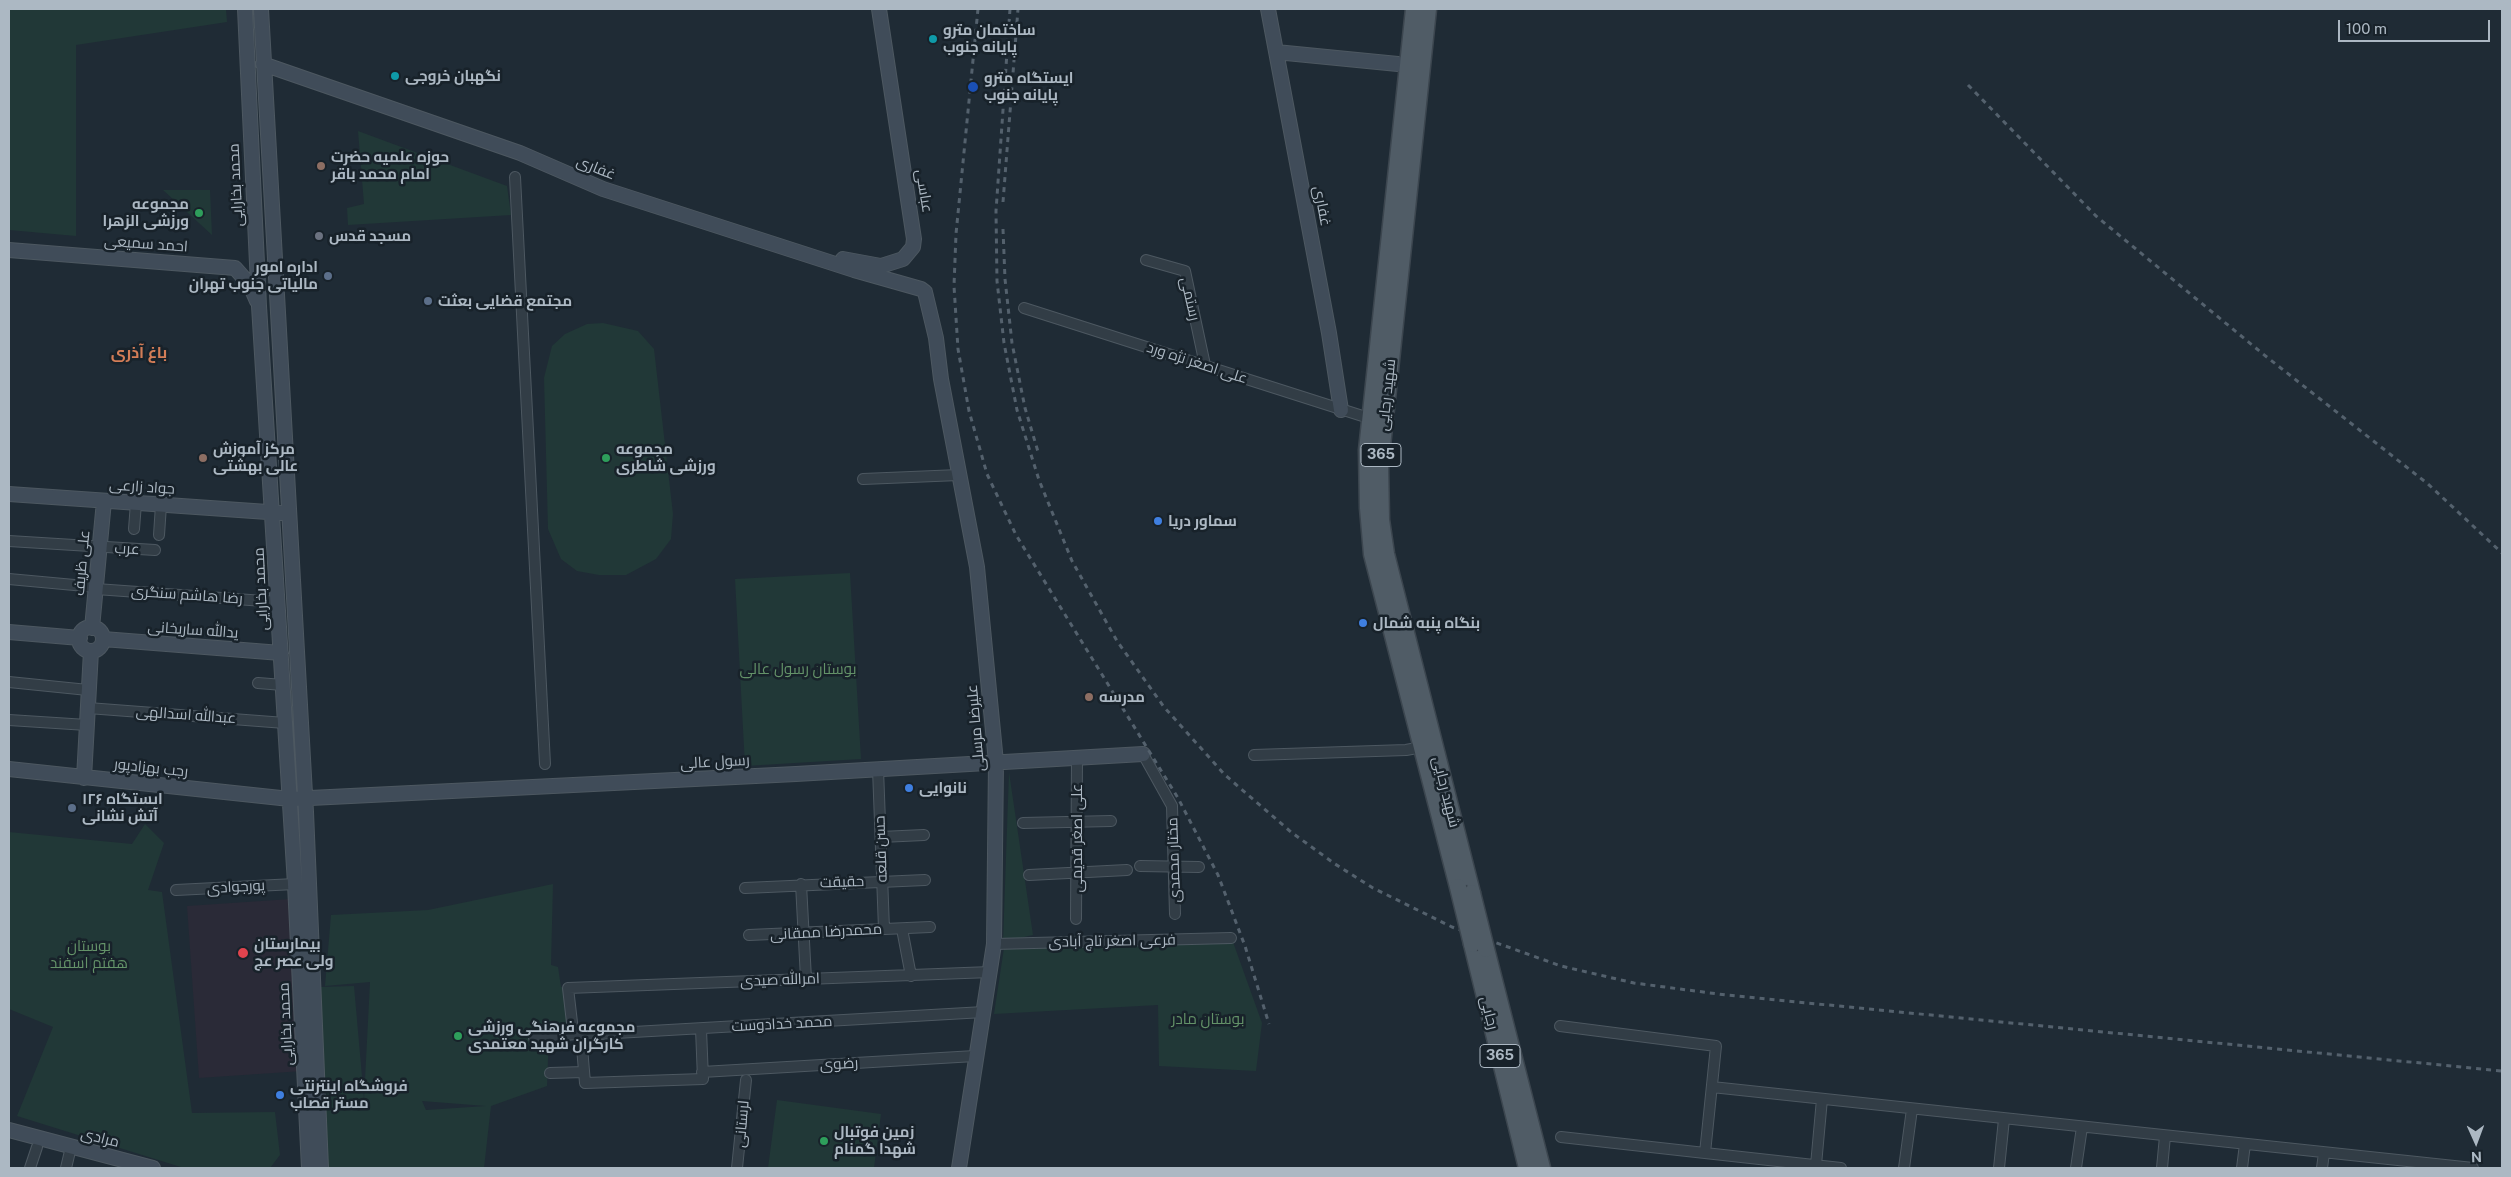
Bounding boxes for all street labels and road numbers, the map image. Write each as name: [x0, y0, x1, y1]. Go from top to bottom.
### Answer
street label: محمد بخارایی: [225, 143, 247, 227]
street label: غفاری: [574, 152, 618, 184]
street label: عباسی: [912, 168, 936, 214]
street label: غفاری: [1309, 185, 1335, 227]
street label: احمد سمیعی: [104, 232, 188, 256]
street label: رستمی: [1176, 275, 1204, 323]
street label: علی اصغر نژه ورد: [1144, 338, 1250, 388]
street label: شهید رجایی: [1374, 358, 1400, 432]
road number: 365: [1361, 444, 1401, 466]
street label: جواد زارعی: [108, 476, 176, 498]
street label: علی ظریف: [70, 529, 94, 597]
street label: عرب: [114, 539, 140, 559]
street label: محمد بخارایی: [250, 547, 272, 631]
street label: رضا هاشم سنگری: [131, 582, 243, 608]
street label: یدالله ساریخانی: [147, 618, 239, 642]
street label: علیرضا مرسلی: [963, 684, 989, 772]
street label: عبدالله اسدالهی: [135, 703, 237, 727]
street label: رسول عالی: [680, 751, 750, 773]
street label: رجب بهزادپور: [113, 755, 189, 781]
street label: شهید رجایی: [1429, 755, 1463, 829]
street label: علی اصغر قدیمی: [1068, 784, 1086, 892]
street label: حسن قلعه: [871, 815, 891, 883]
street label: مختار محمدی: [1164, 817, 1184, 903]
street label: حقیقت: [820, 872, 864, 892]
street label: پورجوادی: [206, 876, 266, 898]
street label: محمدرضا ممقانی: [770, 920, 882, 944]
street label: فرعی اصغر تاج آبادی: [1048, 931, 1176, 951]
street label: امرالله صیدی: [740, 970, 820, 990]
street label: محمد بخارایی: [275, 982, 297, 1066]
street label: رجایی: [1476, 994, 1502, 1032]
street label: محمد خدادوست: [731, 1012, 833, 1036]
road number: 365: [1480, 1044, 1520, 1068]
street label: رضوی: [819, 1054, 859, 1074]
street label: لرستانی: [731, 1100, 753, 1148]
street label: مرادی: [79, 1125, 121, 1151]

